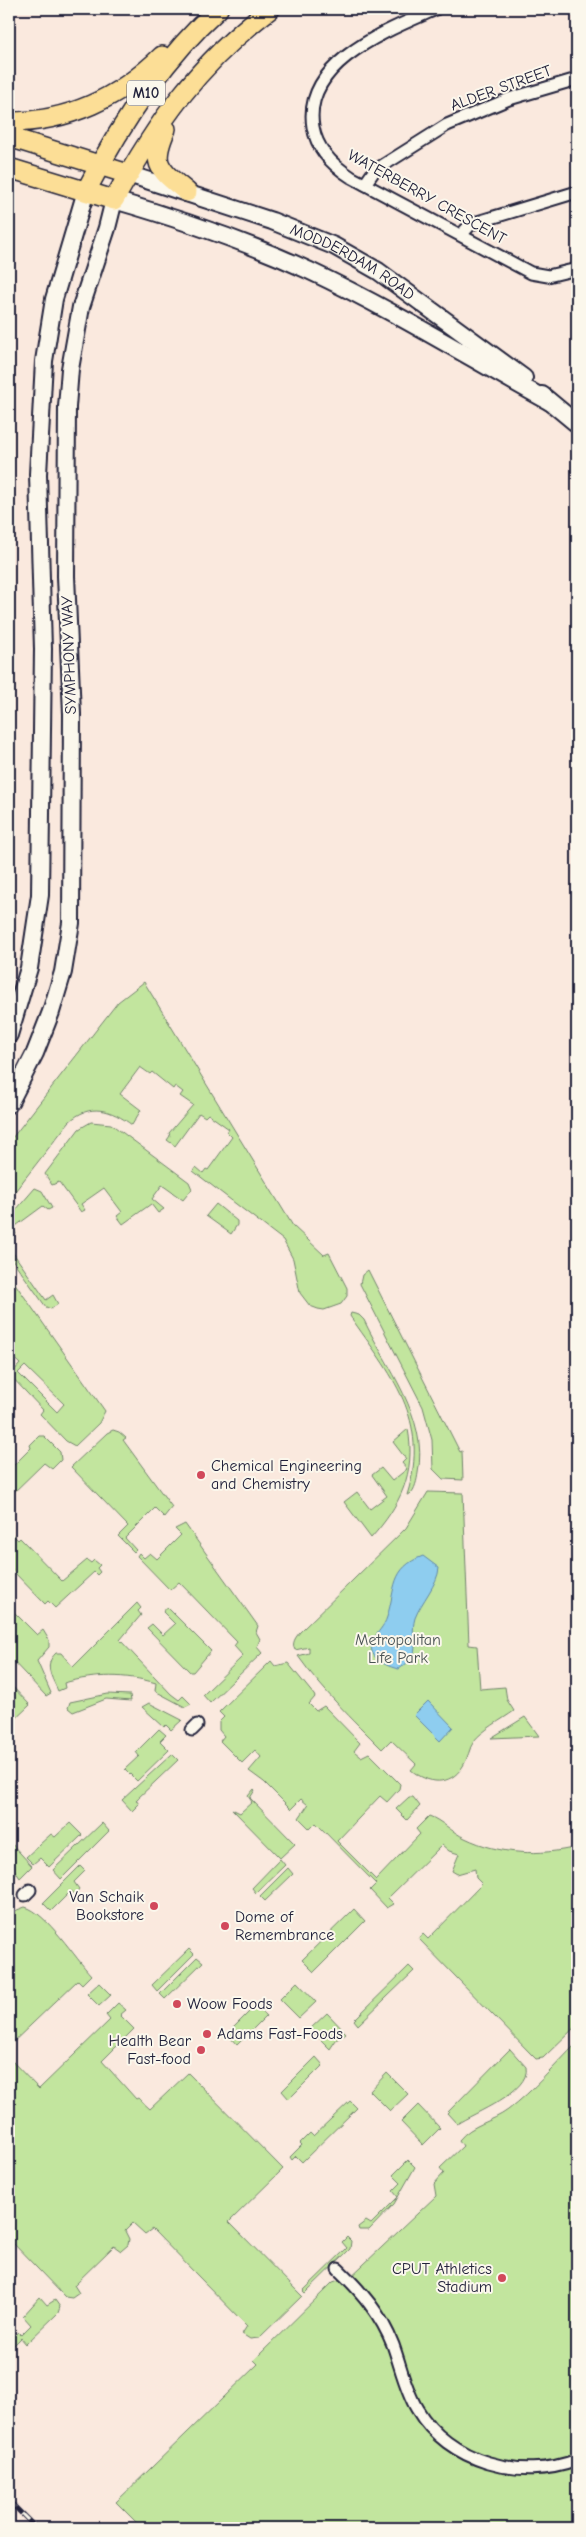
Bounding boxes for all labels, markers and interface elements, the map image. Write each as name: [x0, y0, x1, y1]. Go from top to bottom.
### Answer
street label: ALDER STREET: [448, 61, 555, 115]
road number: M10: [127, 80, 165, 106]
street label: WATERBERRY CRESCENT: [345, 146, 510, 248]
street label: MODDERDAM ROAD: [287, 220, 418, 304]
street label: SYMPHONY WAY: [58, 595, 80, 715]
place label: Chemical Engineering and Chemistry: [211, 1457, 362, 1493]
marker: Chemical Engineering and Chemistry: [195, 1469, 207, 1481]
park label: Metropolitan Life Park: [355, 1631, 441, 1667]
place label: Van Schaik Bookstore: [69, 1888, 144, 1924]
marker: Van Schaik Bookstore: [148, 1900, 160, 1912]
place label: Dome of Remembrance: [235, 1908, 334, 1944]
marker: Dome of Remembrance: [219, 1920, 231, 1932]
place label: Woow Foods: [187, 1995, 273, 2013]
marker: Woow Foods: [171, 1998, 183, 2010]
place label: Adams Fast-Foods: [217, 2025, 343, 2043]
marker: Adams Fast-Foods: [201, 2028, 213, 2040]
place label: Health Bear Fast-food: [109, 2032, 192, 2068]
marker: Health Bear Fast-food: [195, 2044, 207, 2056]
place label: CPUT Athletics Stadium: [392, 2260, 492, 2296]
marker: CPUT Athletics Stadium: [496, 2272, 508, 2284]

